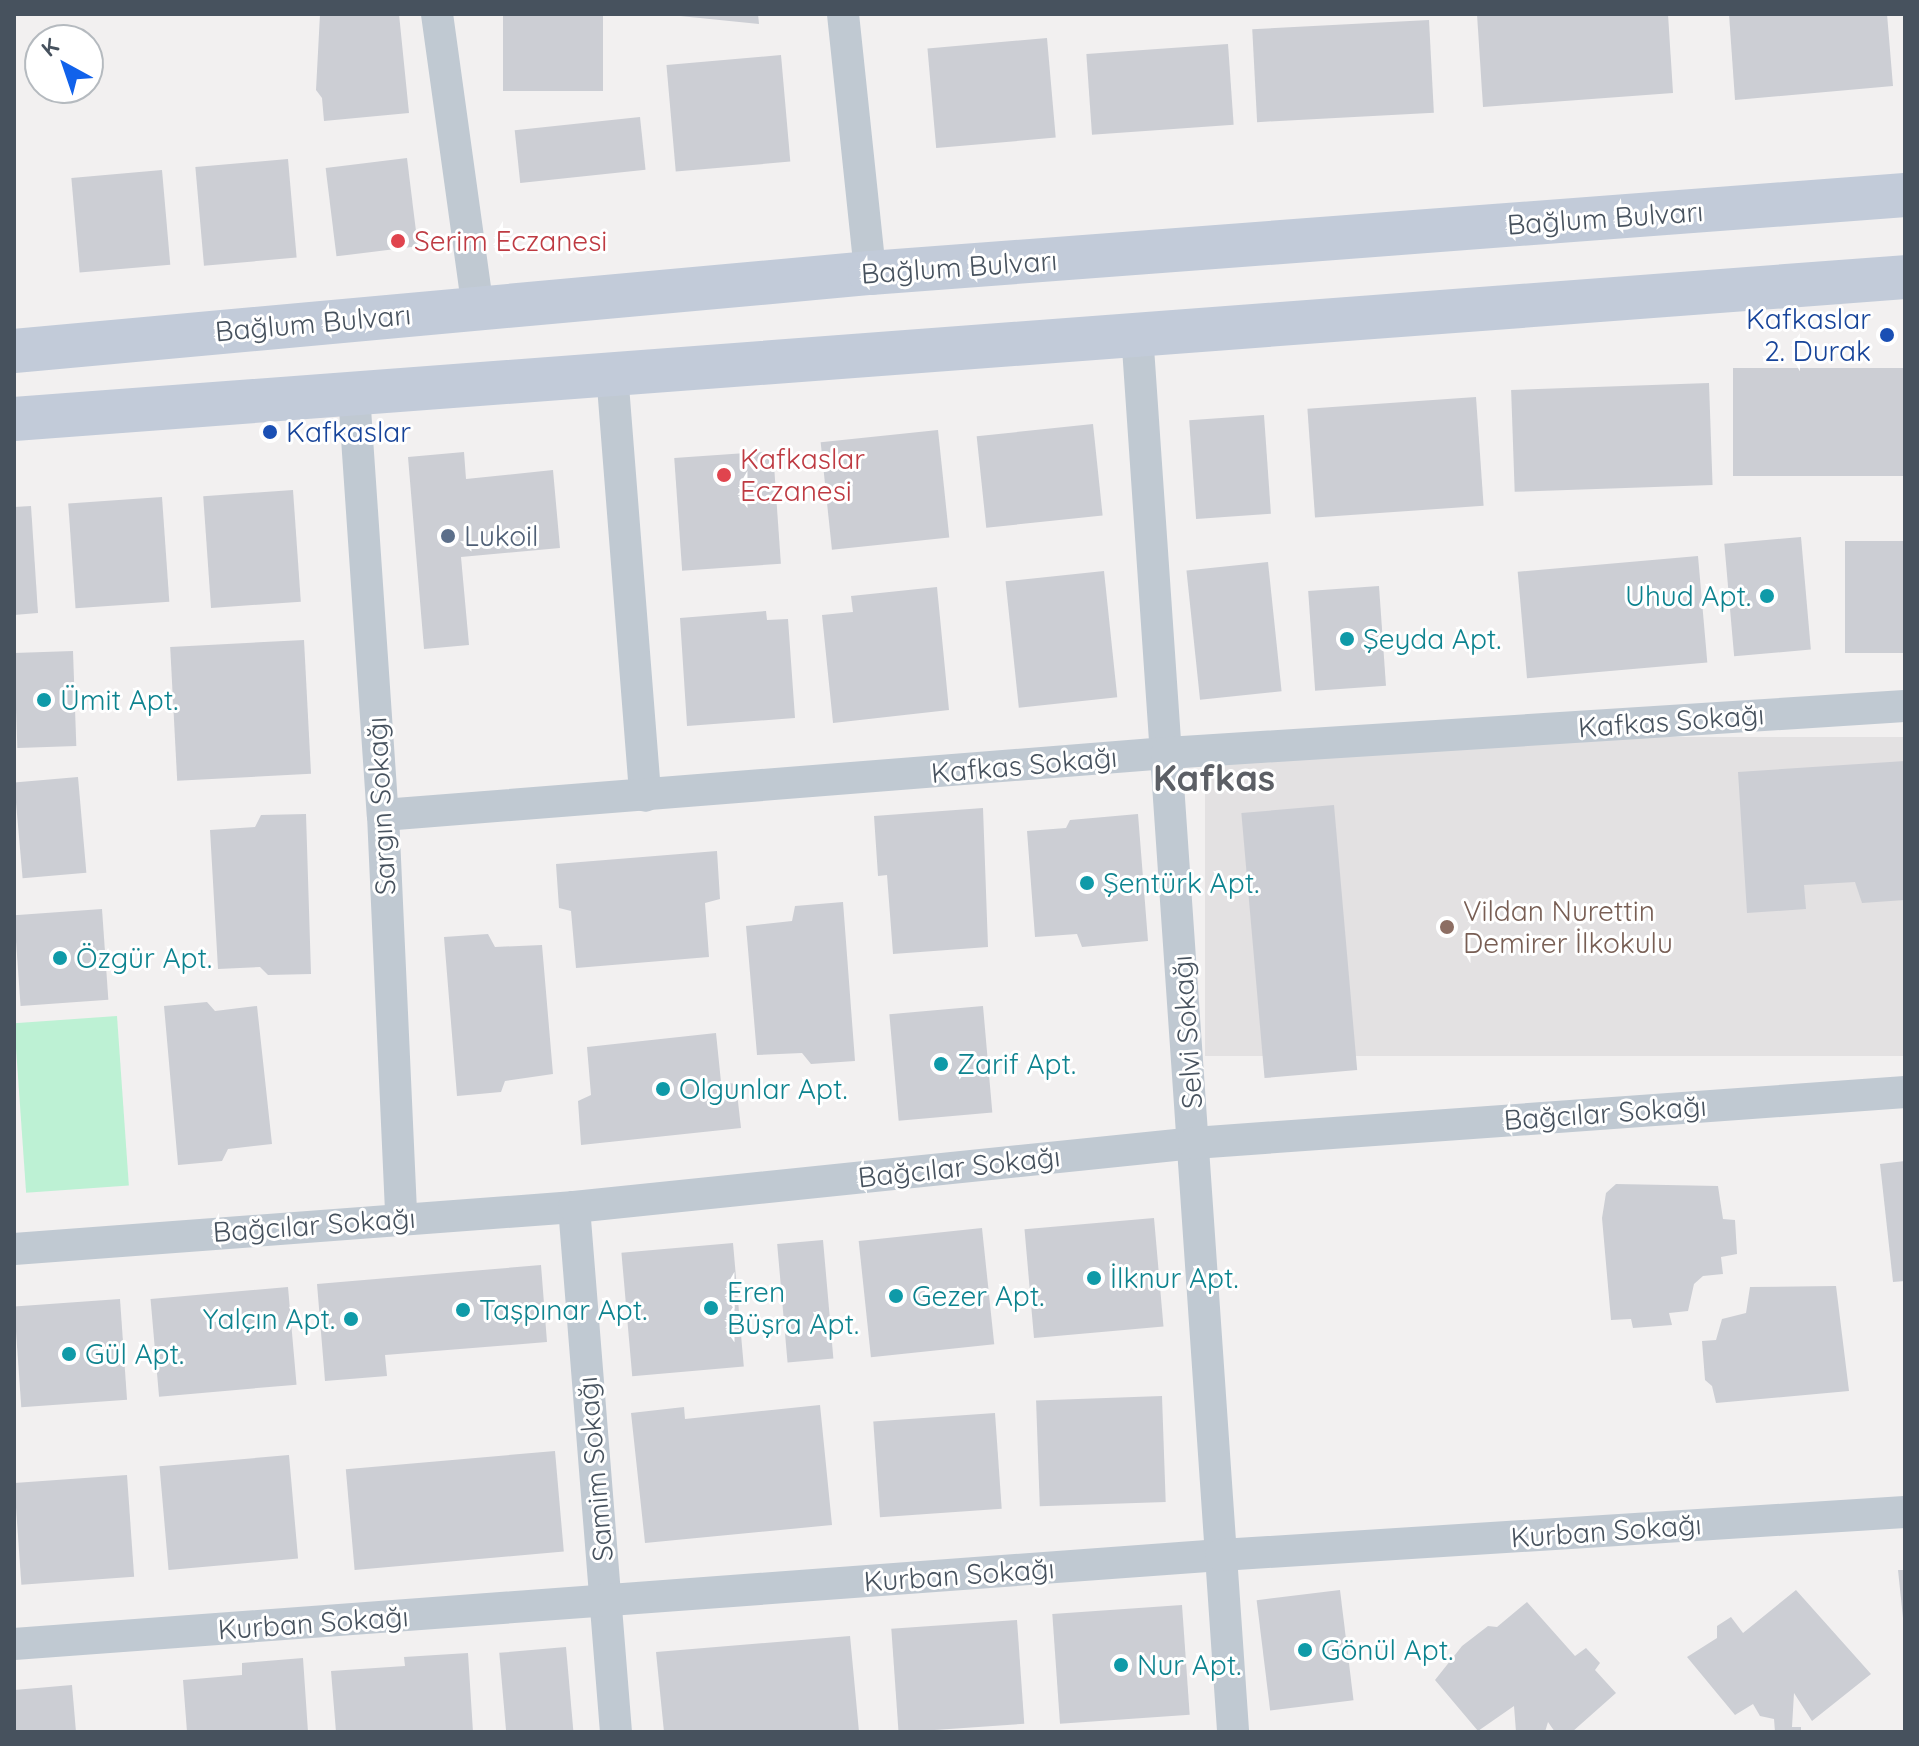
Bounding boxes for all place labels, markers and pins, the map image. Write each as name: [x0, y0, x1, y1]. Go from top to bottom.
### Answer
place label: Serim Eczanesi: [414, 224, 607, 258]
marker: Serim Eczanesi: [389, 232, 407, 250]
place label: Kafkaslar 2. Durak: [1746, 302, 1871, 368]
marker: Kafkaslar 2. Durak: [1878, 326, 1896, 344]
place label: Kafkaslar: [286, 415, 411, 449]
marker: Kafkaslar: [261, 423, 279, 441]
place label: Kafkaslar Eczanesi: [740, 442, 865, 508]
marker: Kafkaslar Eczanesi: [715, 466, 733, 484]
place label: Lukoil: [464, 519, 539, 553]
marker: Lukoil: [439, 527, 457, 545]
place label: Uhud Apt.: [1625, 579, 1751, 613]
marker: Uhud Apt.: [1758, 587, 1776, 605]
place label: Şeyda Apt.: [1363, 622, 1501, 656]
marker: Şeyda Apt.: [1338, 630, 1356, 648]
place label: Ümit Apt.: [60, 683, 178, 717]
marker: Ümit Apt.: [35, 691, 53, 709]
place label: Şentürk Apt.: [1103, 866, 1259, 900]
marker: Şentürk Apt.: [1078, 874, 1096, 892]
place label: Vildan Nurettin Demirer İlkokulu: [1463, 894, 1673, 960]
marker: Vildan Nurettin Demirer İlkokulu: [1438, 918, 1456, 936]
place label: Özgür Apt.: [76, 941, 212, 975]
marker: Özgür Apt.: [51, 949, 69, 967]
place label: Zarif Apt.: [957, 1047, 1076, 1081]
marker: Zarif Apt.: [932, 1055, 950, 1073]
place label: Olgunlar Apt.: [679, 1072, 847, 1106]
marker: Olgunlar Apt.: [654, 1080, 672, 1098]
place label: İlknur Apt.: [1110, 1261, 1239, 1295]
marker: İlknur Apt.: [1085, 1269, 1103, 1287]
place label: Eren Büşra Apt.: [727, 1275, 859, 1341]
place label: Gezer Apt.: [912, 1279, 1044, 1313]
marker: Gezer Apt.: [887, 1287, 905, 1305]
place label: Taşpınar Apt.: [479, 1293, 647, 1327]
marker: Eren Büşra Apt.: [702, 1299, 720, 1317]
marker: Taşpınar Apt.: [454, 1301, 472, 1319]
place label: Yalçın Apt.: [203, 1302, 335, 1336]
marker: Yalçın Apt.: [342, 1310, 360, 1328]
place label: Gül Apt.: [85, 1337, 184, 1371]
marker: Gül Apt.: [60, 1345, 78, 1363]
place label: Gönül Apt.: [1321, 1633, 1453, 1667]
marker: Gönül Apt.: [1296, 1641, 1314, 1659]
place label: Nur Apt.: [1137, 1648, 1241, 1682]
marker: Nur Apt.: [1112, 1656, 1130, 1674]

